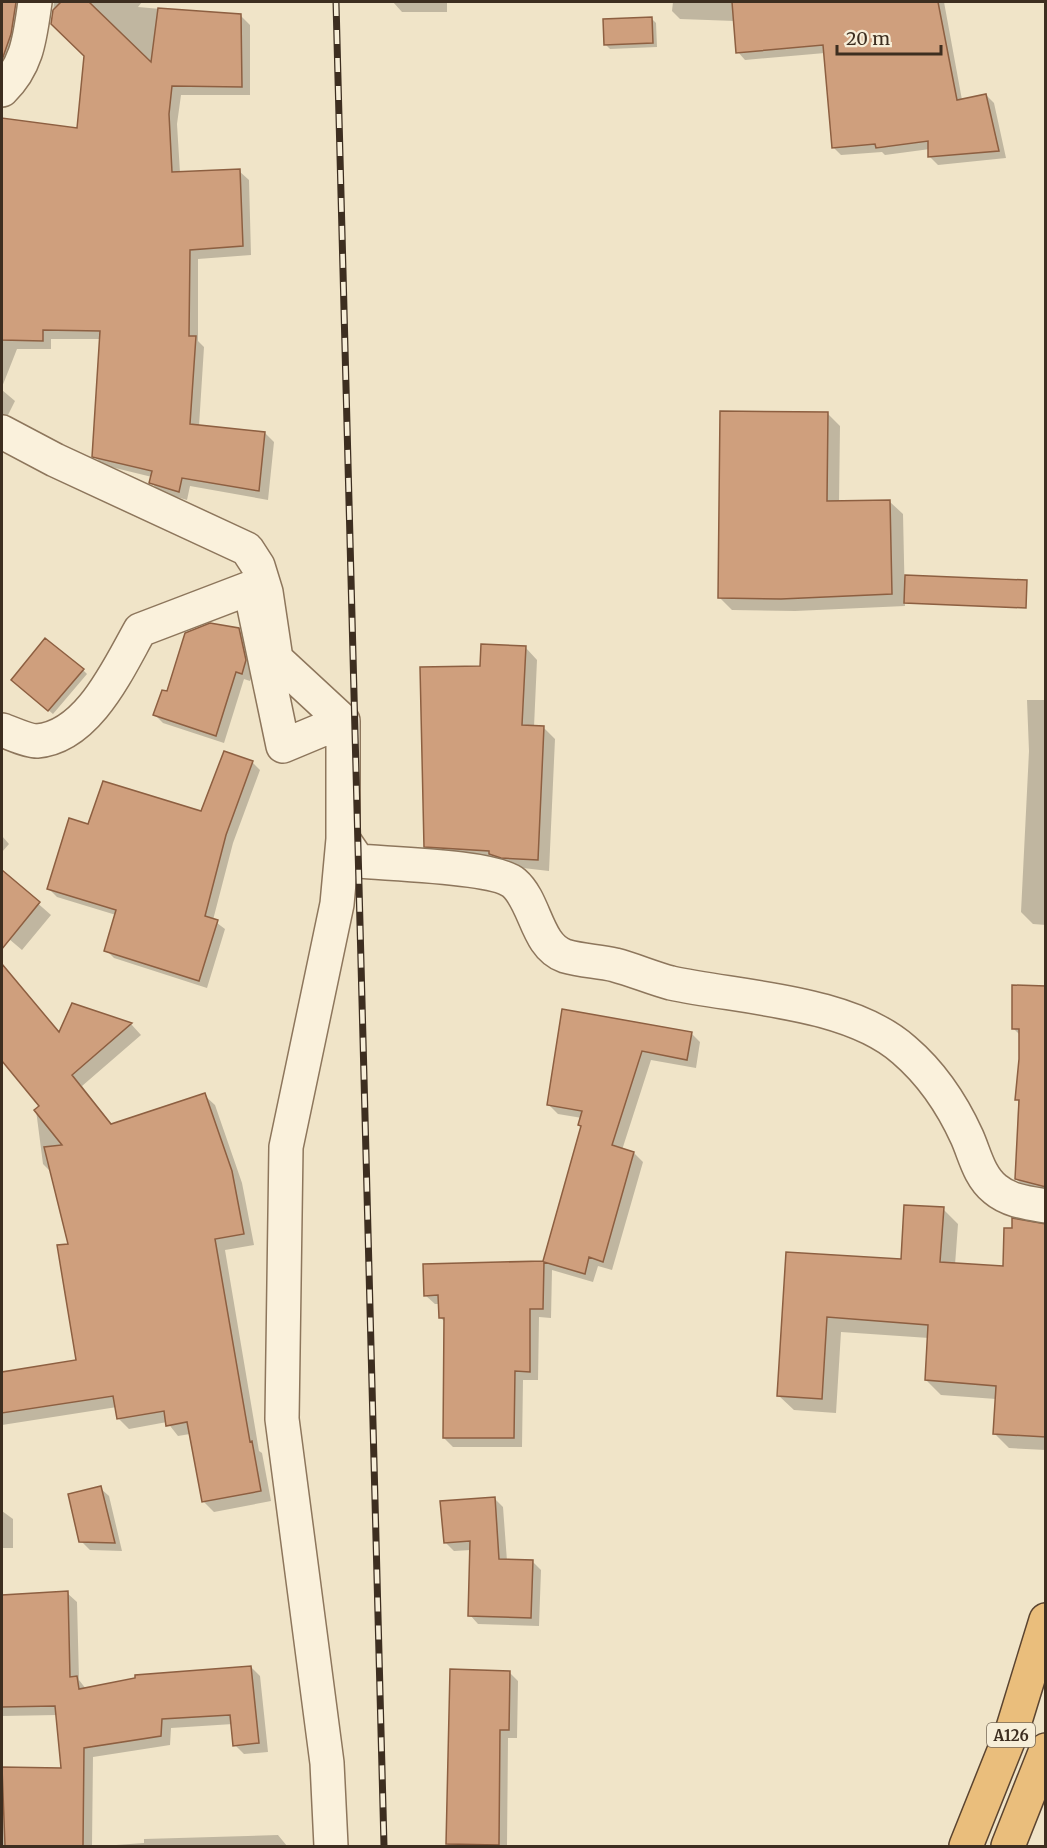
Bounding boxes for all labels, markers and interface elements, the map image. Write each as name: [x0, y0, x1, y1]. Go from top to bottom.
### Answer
scale bar: [837, 18, 940, 56]
text: 20 m: [846, 27, 890, 50]
road number: A126: [987, 1723, 1035, 1747]

